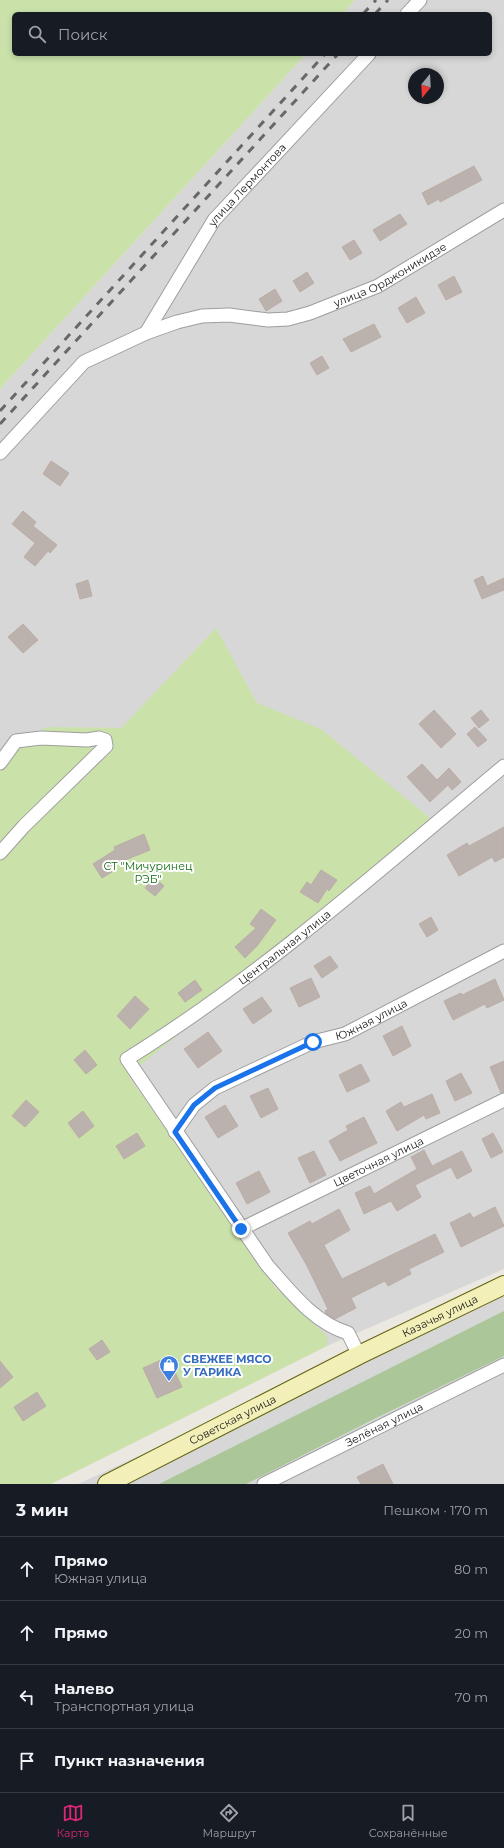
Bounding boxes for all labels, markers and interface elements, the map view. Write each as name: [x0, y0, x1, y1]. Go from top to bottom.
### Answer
search box: [12, 12, 492, 56]
icon: search: [26, 23, 48, 45]
text: Поиск: [58, 25, 107, 44]
north arrow: [408, 68, 444, 104]
street label: улица Лермонтова: [204, 140, 289, 230]
street label: улица Орджоникидзе: [331, 239, 449, 310]
park label: СТ "Мичуринец РЭБ": [104, 859, 193, 886]
street label: Центральная улица: [235, 907, 333, 988]
street label: Южная улица: [334, 996, 410, 1043]
route start: [304, 1033, 322, 1051]
street label: Цветочная улица: [331, 1134, 426, 1190]
route end: [232, 1220, 250, 1238]
street label: Казачья улица: [400, 1292, 480, 1340]
place label: СВЕЖЕЕ МЯСО У ГАРИКА: [183, 1352, 271, 1379]
shop icon: СВЕЖЕЕ МЯСО У ГАРИКА: [158, 1354, 180, 1382]
street label: Советская улица: [187, 1392, 278, 1448]
street label: Зелёная улица: [343, 1399, 425, 1450]
text: 3 мин: [16, 1500, 69, 1520]
text: Пешком · 170 m: [383, 1502, 488, 1518]
text: Прямо: [54, 1551, 108, 1570]
icon: ahead: [16, 1558, 38, 1580]
text: 80 m: [454, 1561, 488, 1577]
text: Южная улица: [54, 1570, 147, 1586]
icon: ahead: [16, 1622, 38, 1644]
text: Прямо: [54, 1623, 108, 1642]
text: 20 m: [455, 1625, 488, 1641]
text: Налево: [54, 1679, 114, 1698]
icon: left: [16, 1686, 38, 1708]
text: 70 m: [455, 1689, 488, 1705]
text: Транспортная улица: [54, 1698, 194, 1714]
icon: arrive: [16, 1750, 38, 1772]
text: Пункт назначения: [54, 1751, 205, 1770]
tab: Карта: [56, 1802, 89, 1840]
tab: Маршрут: [202, 1802, 256, 1840]
tab: Сохранённые: [369, 1802, 448, 1840]

